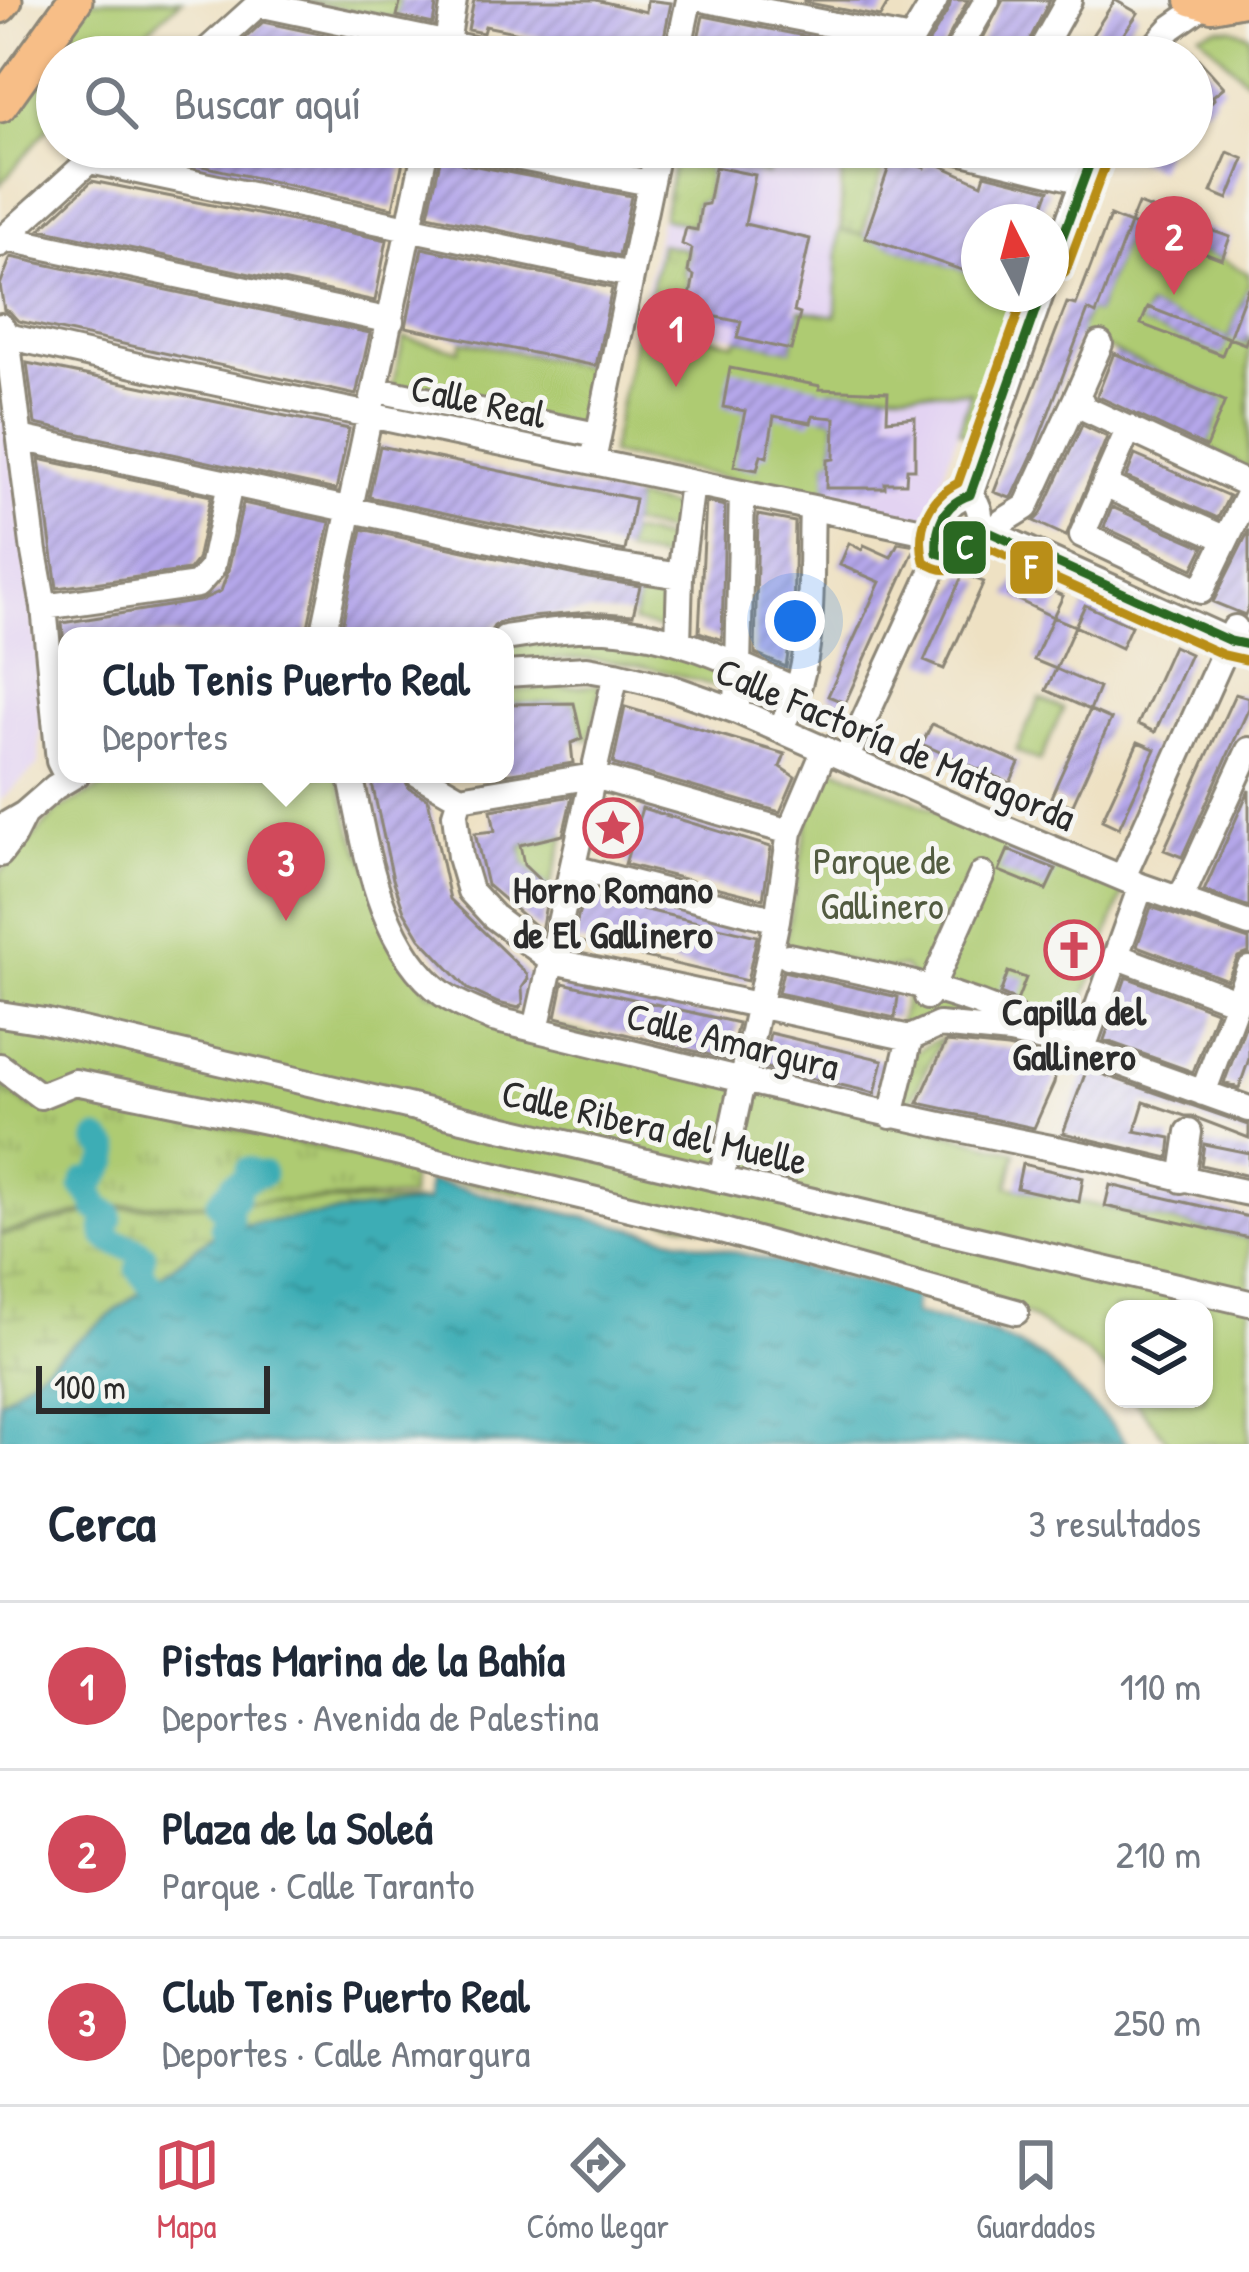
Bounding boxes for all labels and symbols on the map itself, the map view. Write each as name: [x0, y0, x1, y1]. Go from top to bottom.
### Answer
pin: 2: [1135, 196, 1213, 295]
north arrow: [961, 204, 1069, 312]
pin: 1: [637, 288, 715, 387]
street label: Calle Real: [407, 360, 552, 440]
line badge: C: [941, 519, 988, 576]
text: C: [956, 525, 974, 569]
line badge: F: [1008, 539, 1055, 596]
text: F: [1024, 545, 1039, 589]
your location: [765, 591, 825, 651]
street label: Calle Factoría de Matagorda: [708, 643, 1084, 843]
place icon: Horno Romano de El Gallinero: [582, 797, 644, 859]
pin: 3: [247, 822, 325, 921]
park label: Parque de Gallinero: [813, 833, 951, 931]
place label: Horno Romano de El Gallinero: [513, 862, 713, 960]
church icon: Capilla del Gallinero: [1043, 919, 1105, 981]
place label: Capilla del Gallinero: [1002, 984, 1147, 1082]
street label: Calle Amargura: [621, 988, 845, 1092]
street label: Calle Ribera del Muelle: [497, 1065, 813, 1187]
scale bar: [36, 1360, 270, 1413]

